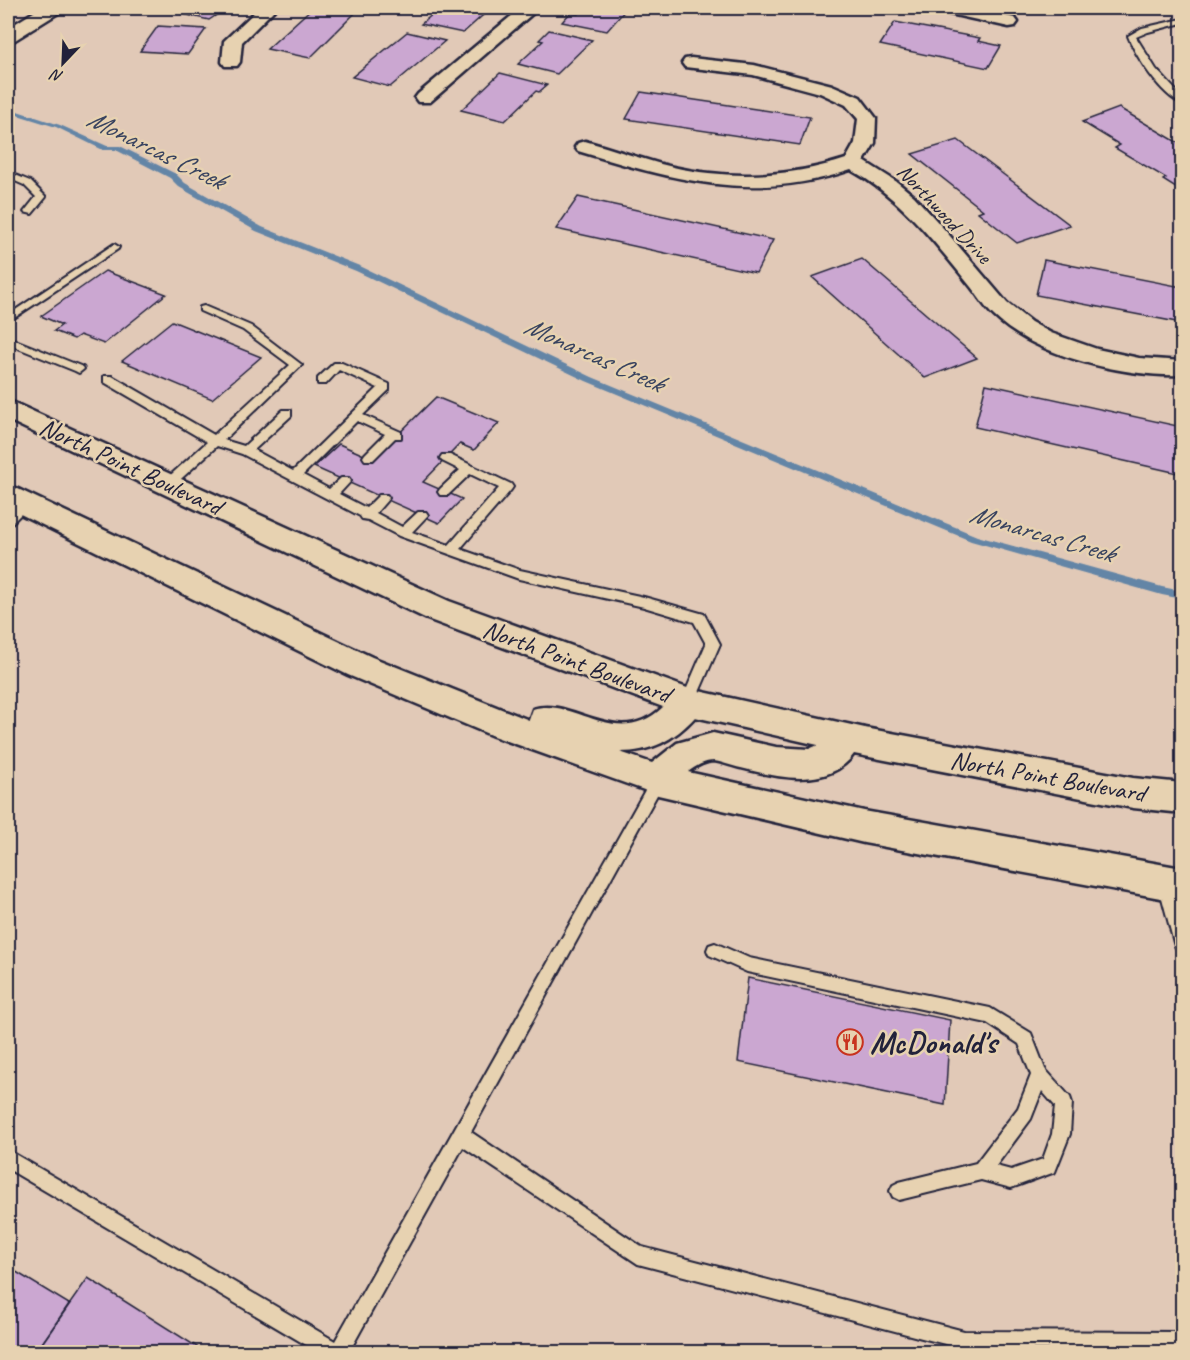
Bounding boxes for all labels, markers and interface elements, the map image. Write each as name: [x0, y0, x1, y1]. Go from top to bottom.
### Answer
north arrow: [33, 33, 93, 93]
text: N: [46, 64, 66, 87]
water label: Monarcas Creek: [82, 101, 235, 199]
street label: Northwood Drive: [891, 158, 999, 271]
water label: Monarcas Creek: [519, 308, 673, 402]
street label: North Point Boulevard: [34, 410, 231, 525]
water label: Monarcas Creek: [966, 496, 1123, 571]
street label: North Point Boulevard: [478, 612, 679, 712]
street label: North Point Boulevard: [948, 743, 1152, 811]
place label: McDonald's: [870, 1022, 999, 1063]
restaurant icon: McDonald's: [835, 1027, 865, 1057]

